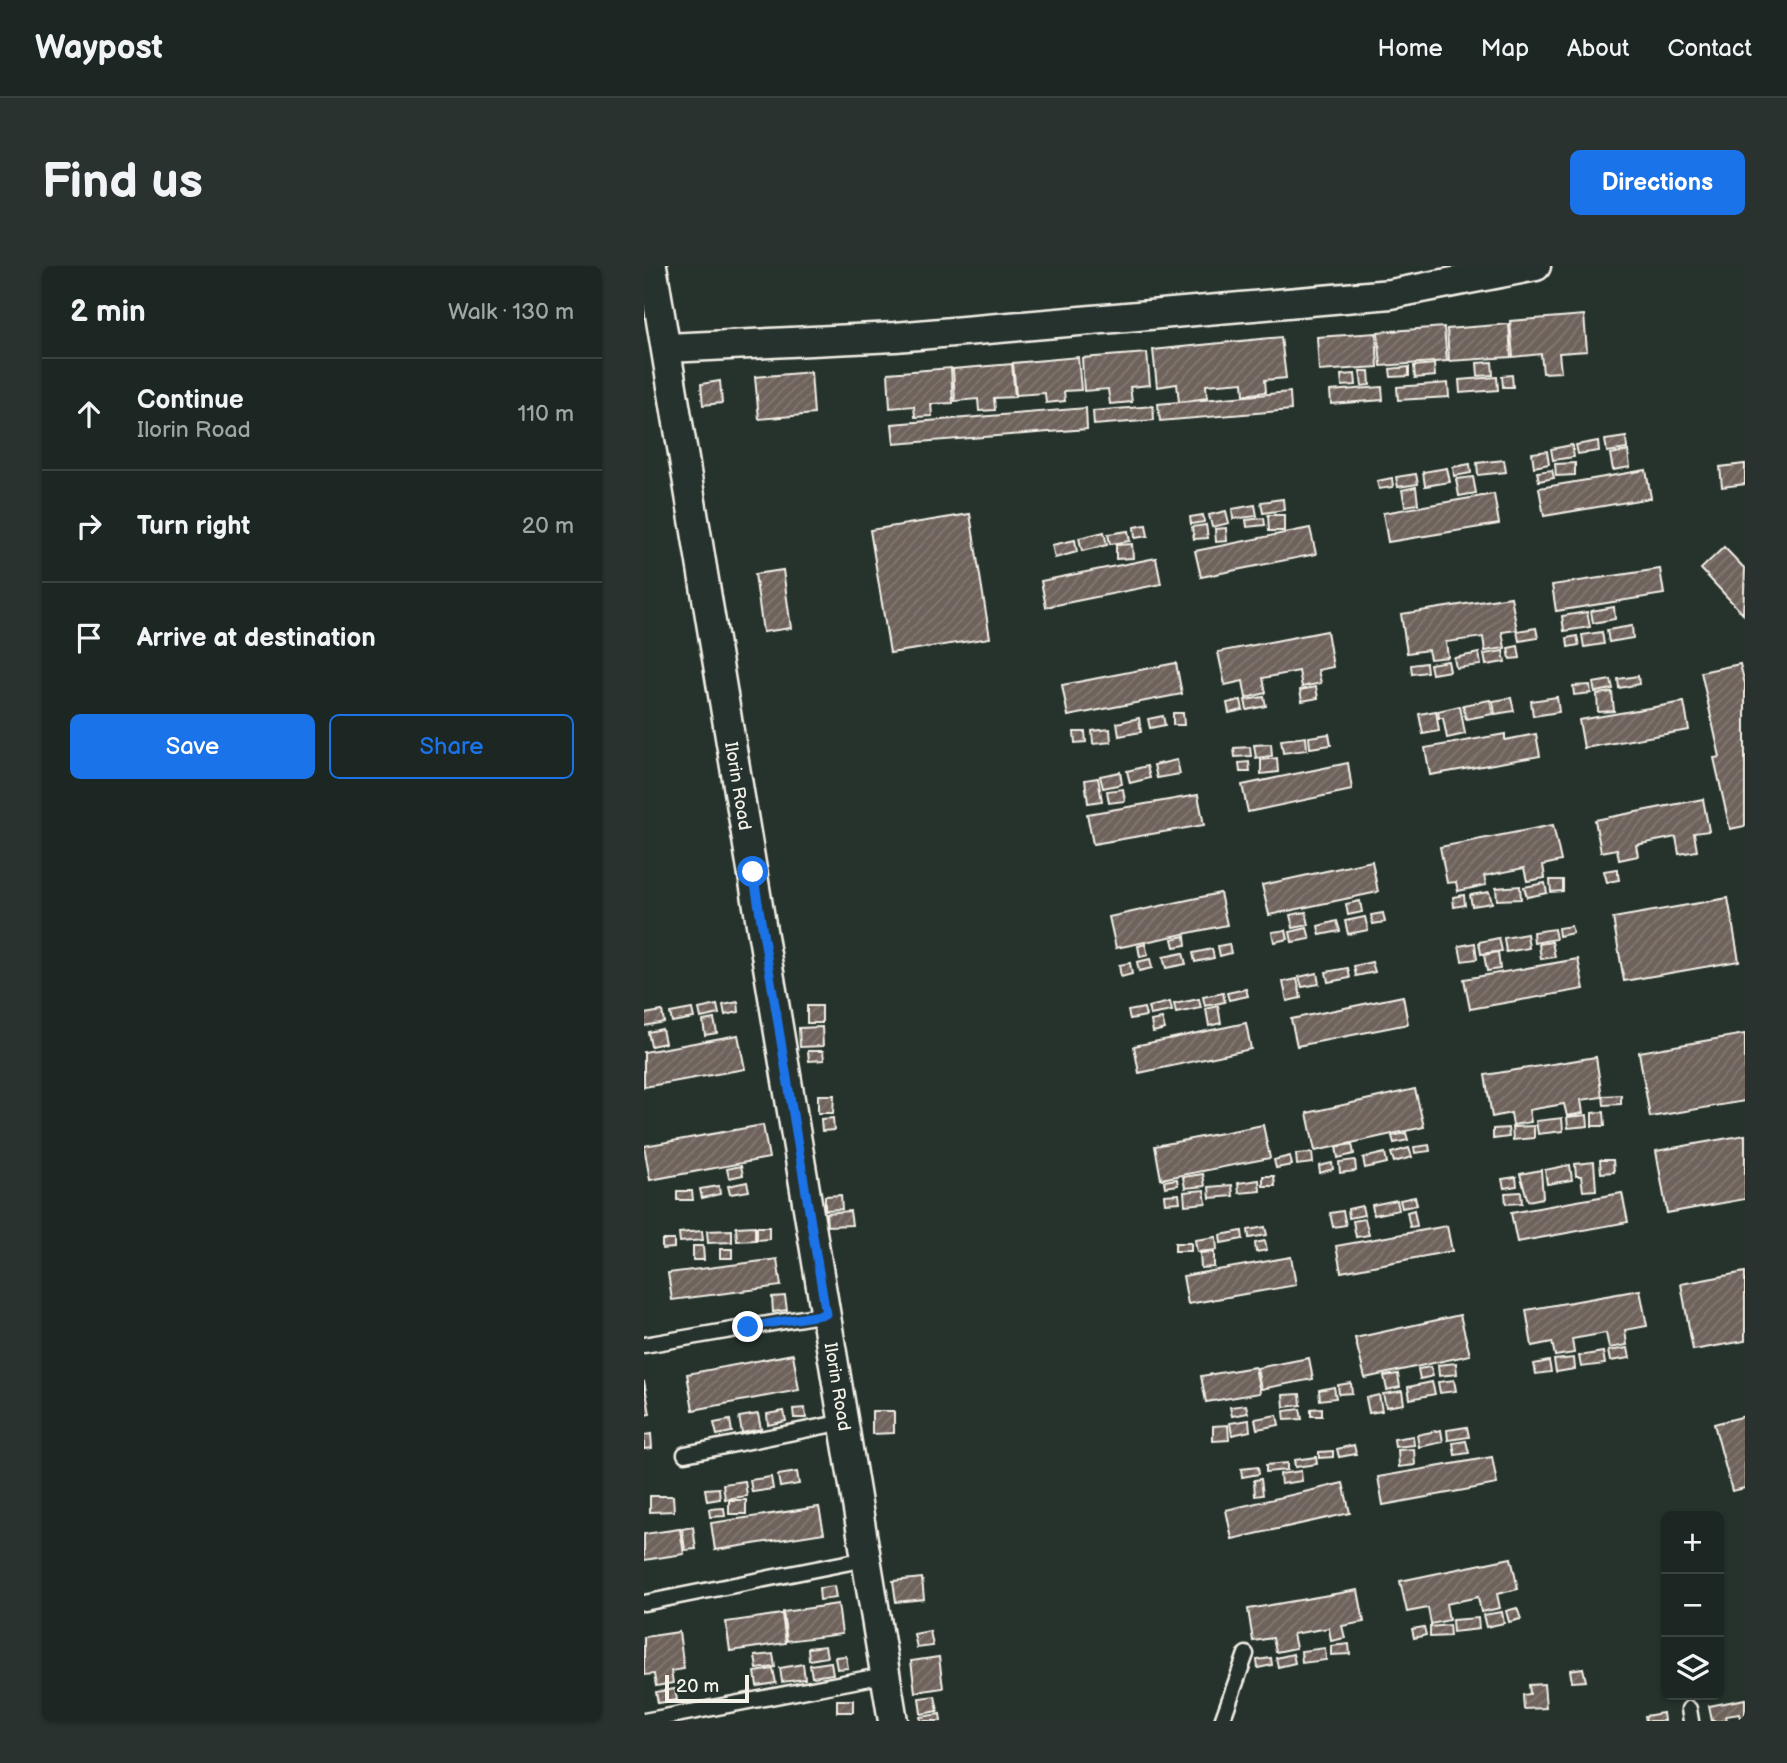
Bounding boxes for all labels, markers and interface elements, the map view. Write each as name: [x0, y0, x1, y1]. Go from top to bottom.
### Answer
text: Waypost: [35, 28, 163, 68]
text: Home: [1378, 34, 1443, 63]
text: Map: [1481, 34, 1529, 63]
text: About: [1567, 34, 1629, 63]
text: Contact: [1667, 34, 1752, 63]
button: Directions: [1570, 150, 1745, 215]
text: Find us: [42, 153, 203, 212]
text: 2 min: [70, 294, 146, 330]
text: Walk · 130 m: [448, 298, 574, 326]
text: Continue: [137, 385, 244, 416]
icon: ahead: [70, 395, 108, 433]
text: 110 m: [517, 400, 574, 428]
text: Ilorin Road: [137, 416, 251, 444]
icon: right: [70, 507, 108, 545]
text: Turn right: [137, 511, 250, 542]
text: 20 m: [522, 512, 574, 540]
icon: arrive: [70, 619, 108, 657]
text: Arrive at destination: [137, 623, 376, 654]
button: Save: [70, 714, 315, 779]
button: Share: [329, 714, 574, 779]
street label: Ilorin Road: [720, 740, 756, 832]
route start: [737, 856, 768, 887]
route end: [732, 1311, 763, 1342]
street label: Ilorin Road: [820, 1341, 855, 1432]
map controls: [1661, 1511, 1724, 1700]
button: +: [1661, 1511, 1724, 1574]
button: −: [1661, 1574, 1724, 1637]
button: layers: [1661, 1637, 1724, 1700]
scale bar: [665, 1672, 749, 1704]
text: 20 m: [676, 1675, 719, 1698]

